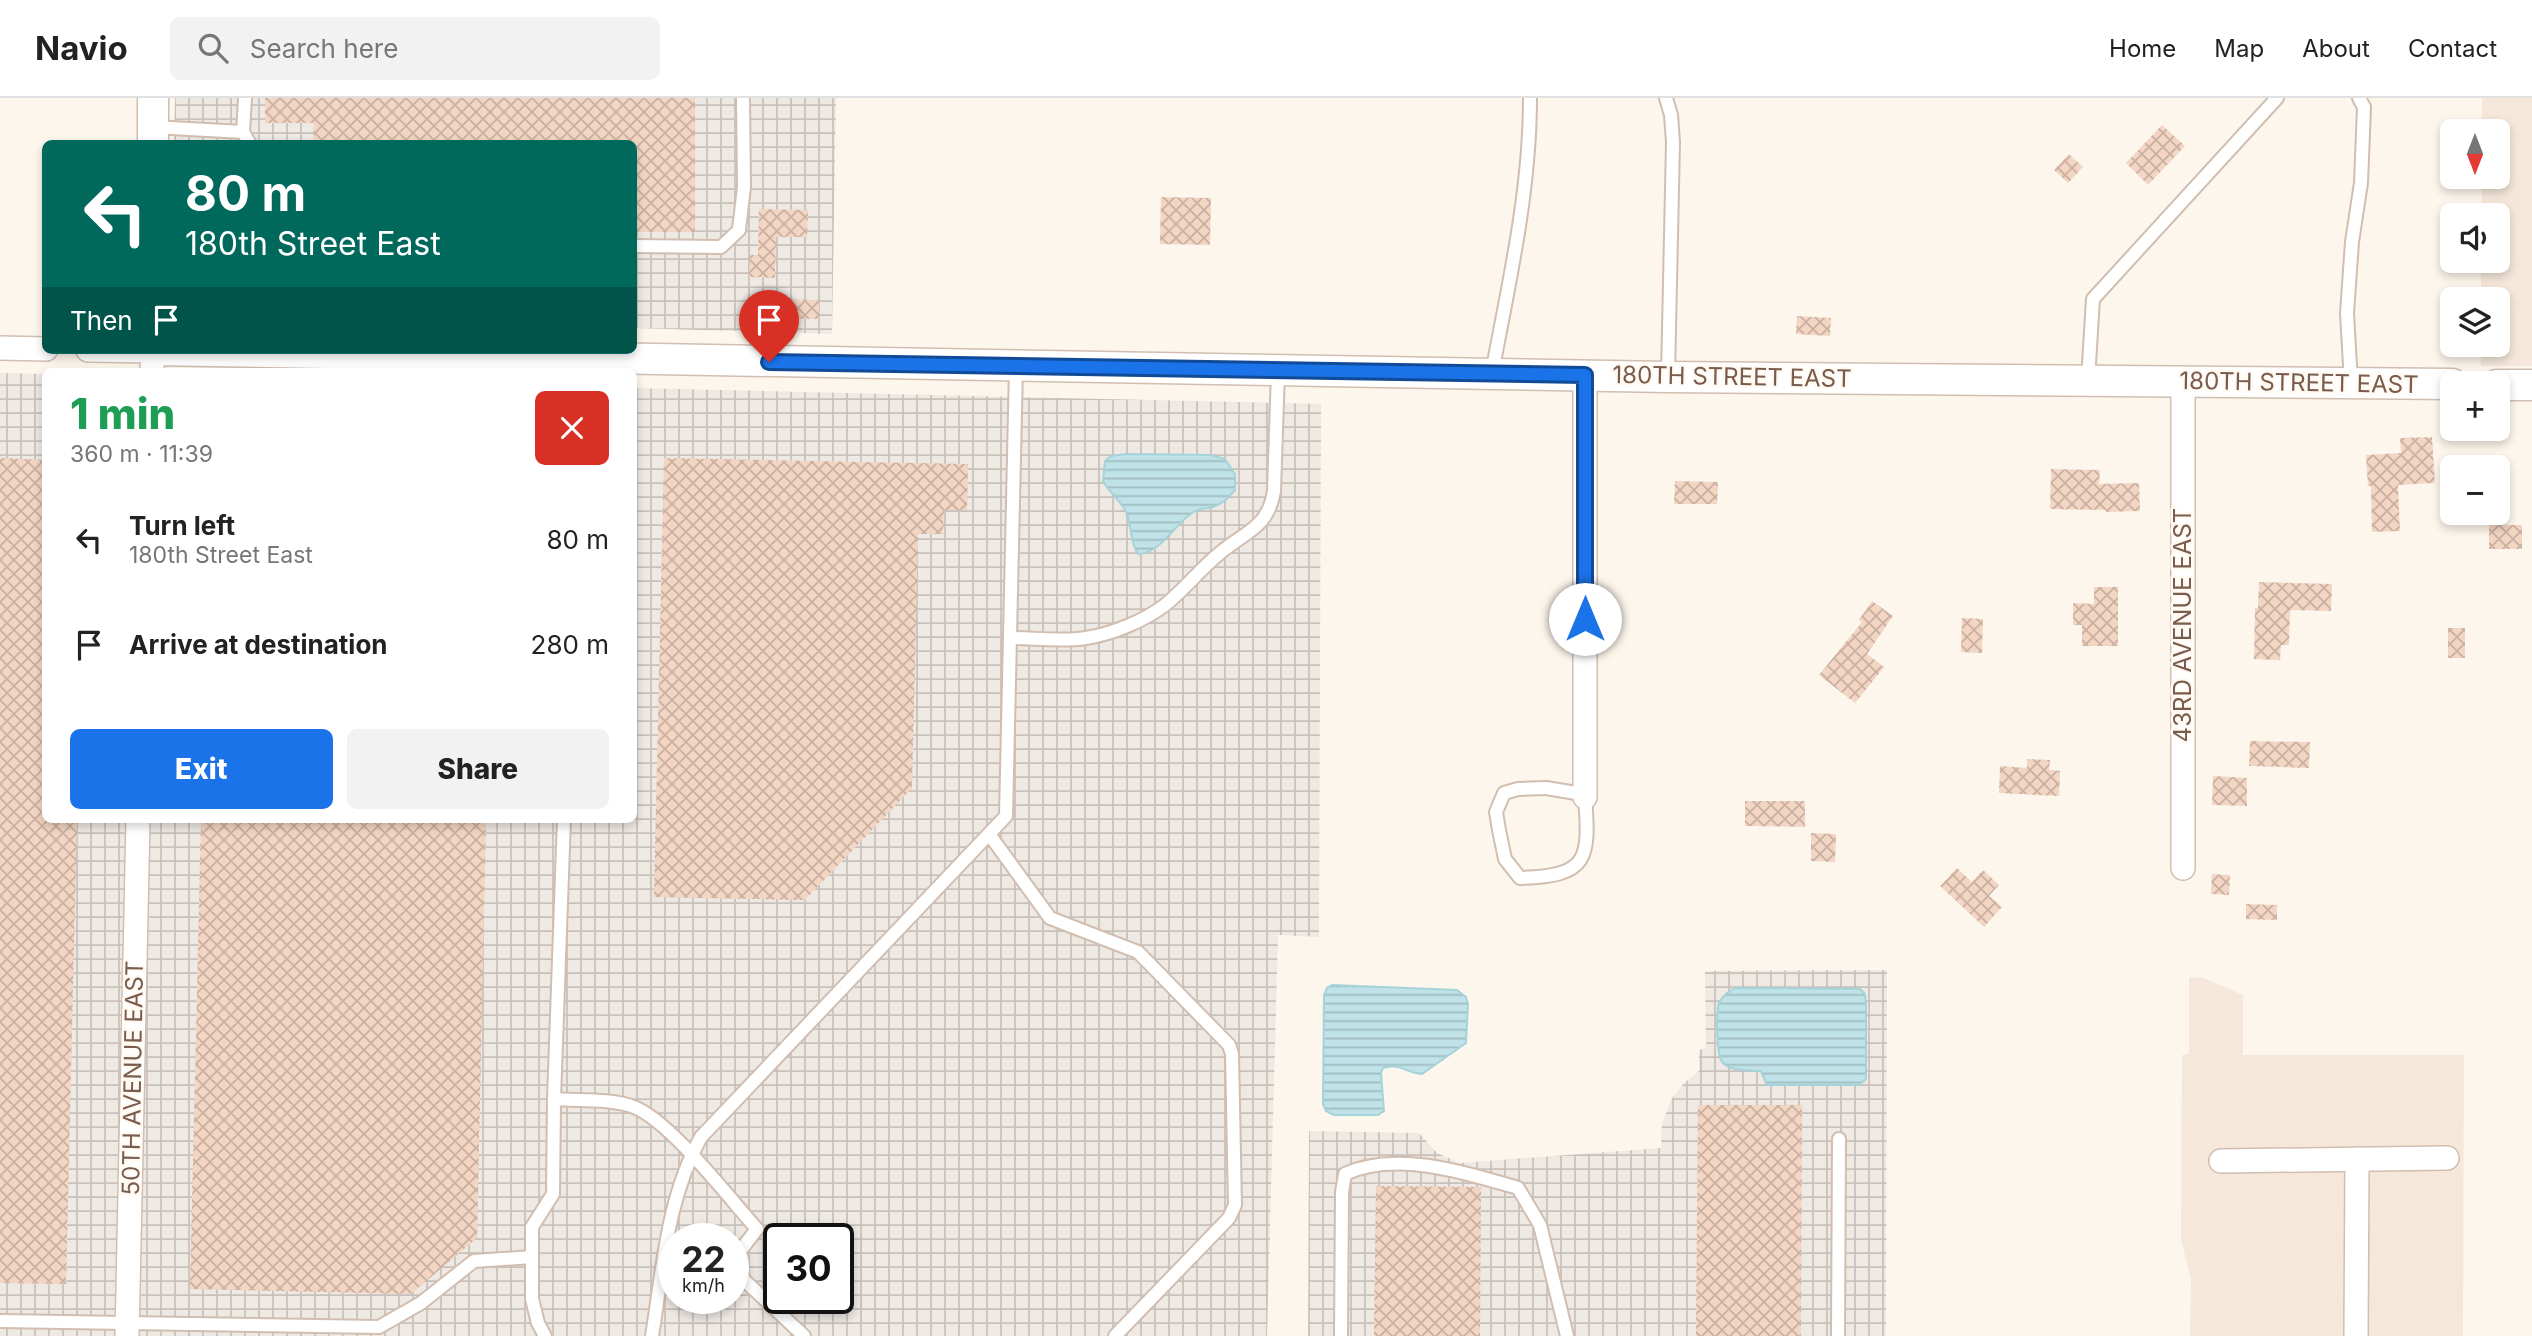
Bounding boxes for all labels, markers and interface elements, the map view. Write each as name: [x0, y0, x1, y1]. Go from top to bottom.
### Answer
search box: [170, 17, 660, 80]
text: Navio: [35, 28, 128, 68]
icon: search: [194, 29, 232, 67]
text: Search here: [250, 33, 398, 64]
text: Home: [2109, 34, 2176, 63]
text: Map: [2214, 34, 2264, 63]
text: About: [2302, 34, 2370, 63]
text: Contact: [2408, 34, 2497, 63]
north arrow: [2440, 119, 2510, 189]
map controls: [2440, 119, 2510, 525]
text: 80 m: [185, 164, 306, 223]
icon: left: [70, 168, 161, 259]
button: sound: [2440, 203, 2510, 273]
text: 180th Street East: [185, 224, 441, 263]
button: layers: [2440, 287, 2510, 357]
pin: [739, 290, 799, 362]
icon: arrive: [147, 301, 185, 339]
icon: arrive: [750, 301, 788, 339]
text: Then: [70, 305, 133, 336]
street label: 180TH STREET EAST: [1612, 360, 1852, 393]
street label: 180TH STREET EAST: [2179, 366, 2419, 399]
button: +: [2440, 371, 2510, 441]
text: 1 min: [70, 388, 175, 439]
button: close: [535, 391, 609, 465]
text: 360 m · 11:39: [70, 440, 213, 468]
button: −: [2440, 455, 2510, 525]
street label: 43RD AVENUE EAST: [2168, 508, 2197, 742]
text: Turn left: [129, 510, 235, 541]
icon: left: [70, 521, 108, 559]
text: 80 m: [546, 524, 609, 555]
text: 180th Street East: [129, 541, 313, 569]
position arrow: [1548, 582, 1622, 656]
icon: arrive: [70, 626, 108, 664]
text: Arrive at destination: [129, 629, 388, 660]
text: 280 m: [531, 629, 609, 660]
button: Exit: [70, 729, 333, 809]
button: Share: [347, 729, 609, 809]
street label: 50TH AVENUE EAST: [116, 960, 149, 1196]
speed limit sign: 30: [763, 1223, 854, 1314]
text: 22: [681, 1238, 726, 1280]
text: km/h: [682, 1275, 725, 1296]

